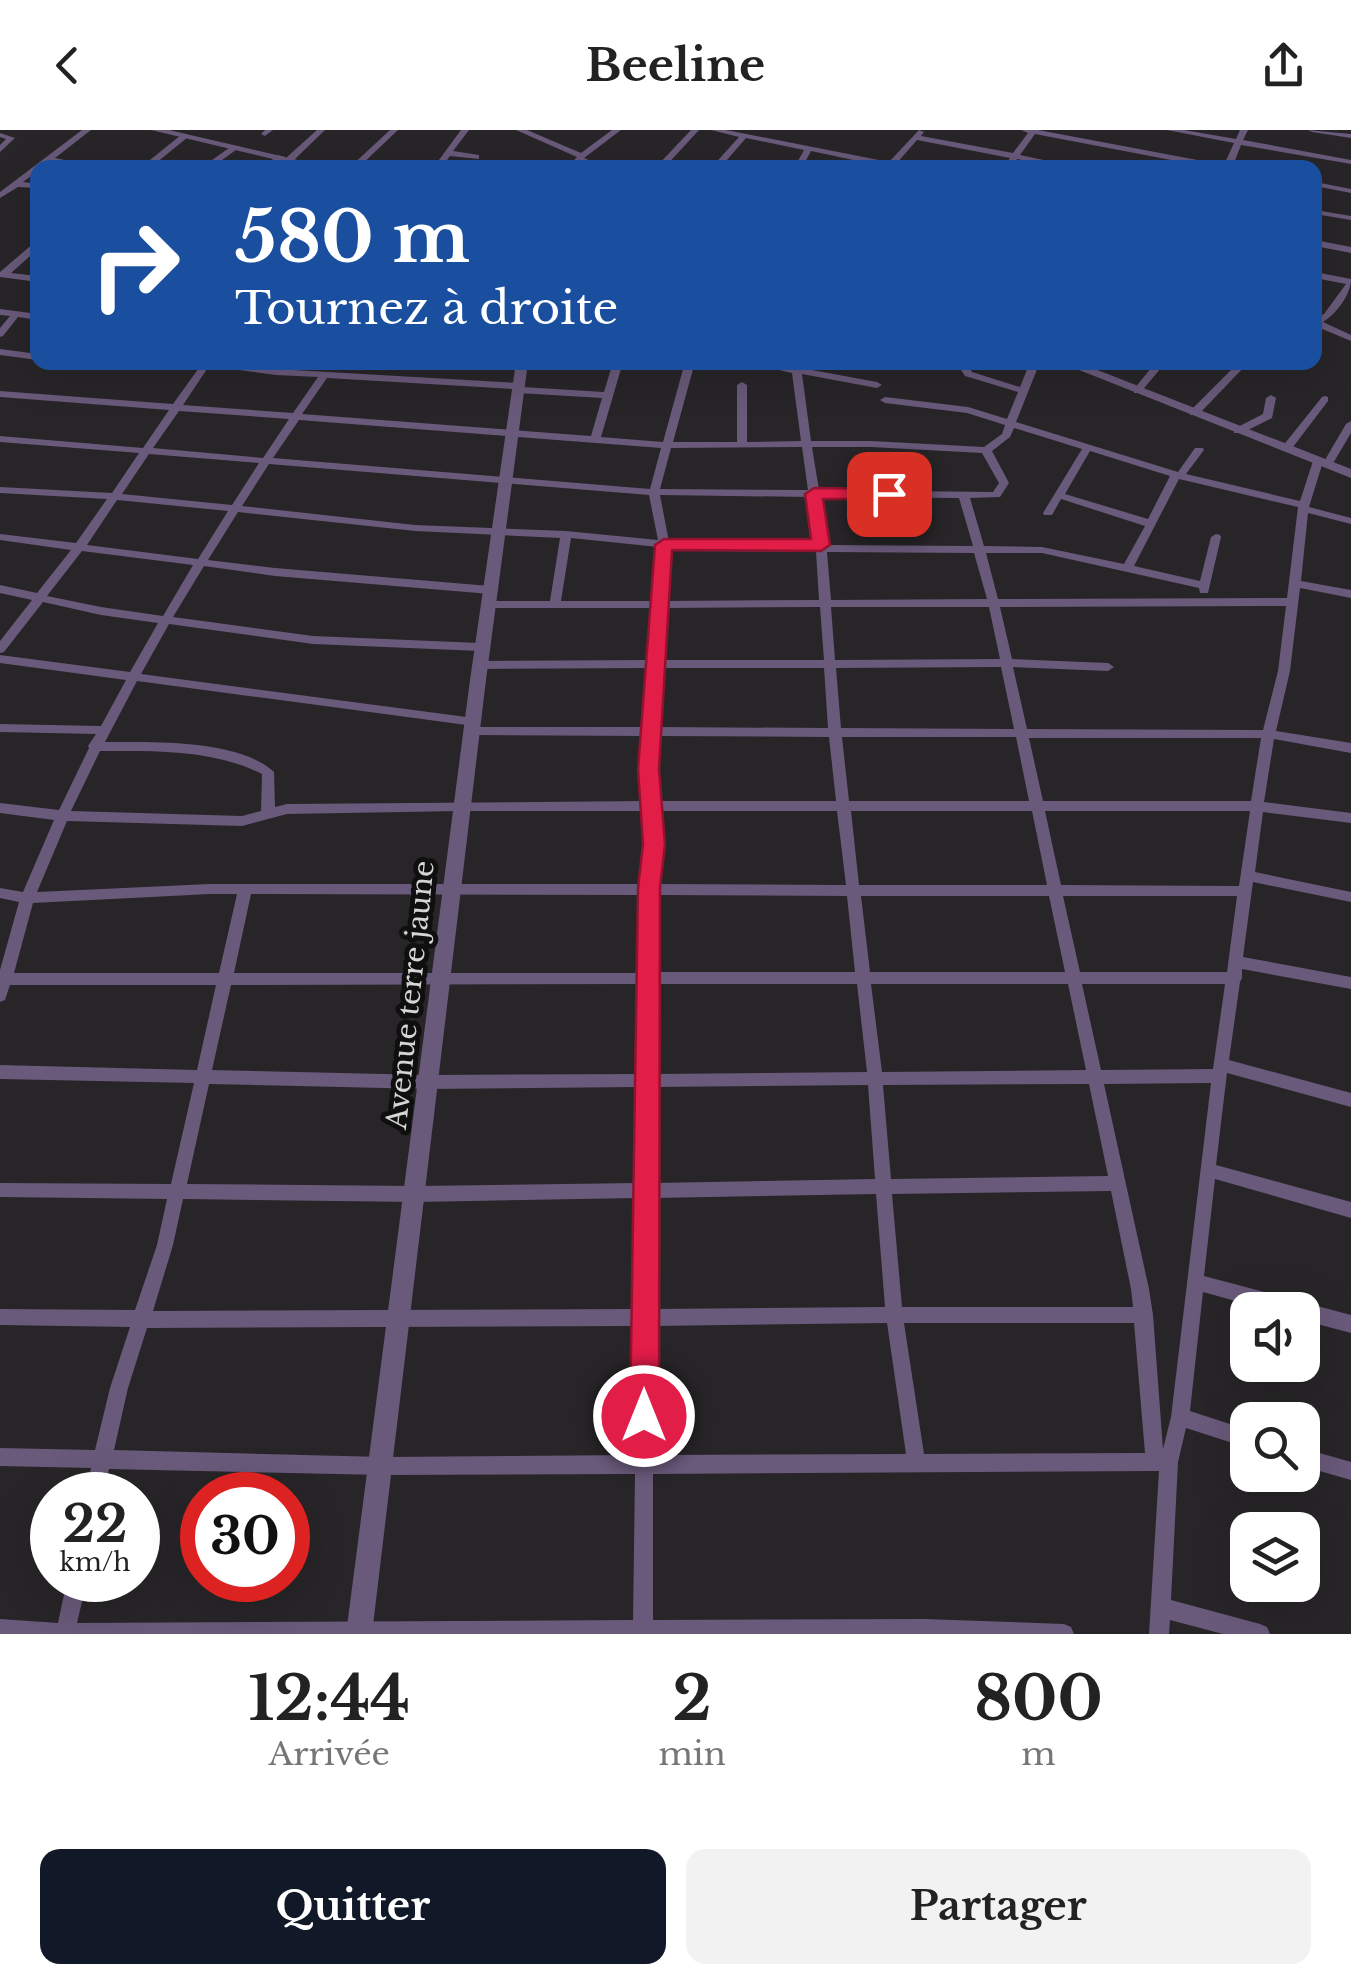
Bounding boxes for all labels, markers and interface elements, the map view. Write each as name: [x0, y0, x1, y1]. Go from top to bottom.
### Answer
text: Beeline: [586, 37, 765, 93]
icon: back: [40, 38, 95, 93]
icon: share: [1256, 38, 1311, 93]
text: 580 m: [235, 194, 470, 281]
icon: right: [70, 200, 200, 330]
text: Tournez à droite: [235, 280, 618, 336]
pin: [847, 452, 932, 537]
icon: arrive: [862, 467, 917, 522]
street label: Avenue terre jaune: [379, 859, 442, 1132]
map controls: [1230, 1292, 1320, 1602]
button: sound: [1230, 1292, 1320, 1382]
position arrow: [592, 1364, 696, 1468]
button: search: [1230, 1402, 1320, 1492]
speed limit sign: 30: [180, 1472, 310, 1602]
text: 22: [62, 1493, 128, 1556]
button: layers: [1230, 1512, 1320, 1602]
text: km/h: [60, 1547, 130, 1578]
text: 12:44: [248, 1662, 410, 1736]
text: 2: [673, 1662, 712, 1736]
text: 800: [974, 1662, 1103, 1736]
text: Arrivée: [268, 1734, 390, 1774]
text: min: [658, 1734, 726, 1774]
text: m: [1021, 1734, 1056, 1774]
button: Quitter: [40, 1849, 666, 1964]
button: Partager: [686, 1849, 1311, 1964]

